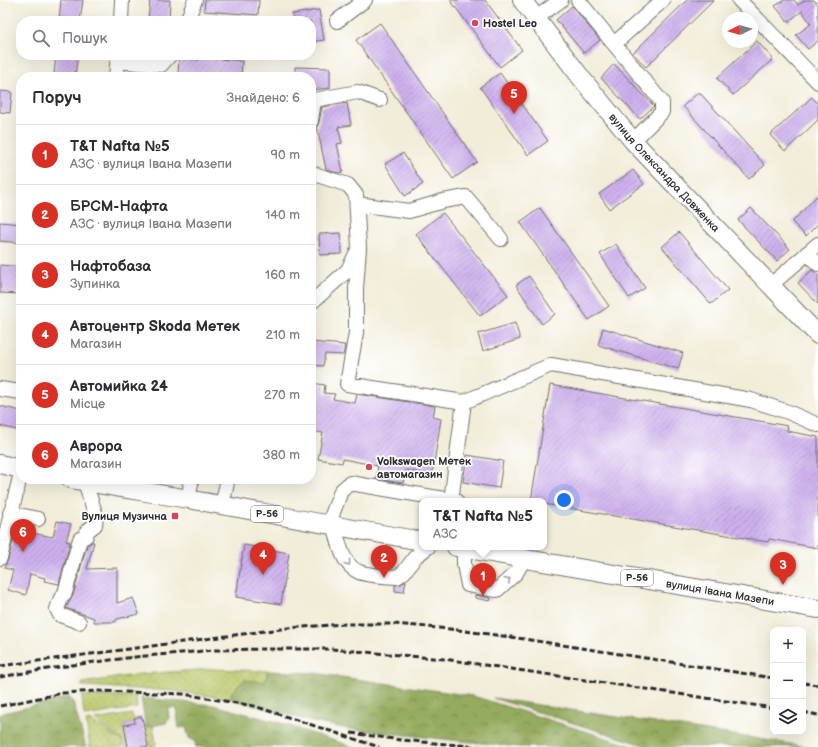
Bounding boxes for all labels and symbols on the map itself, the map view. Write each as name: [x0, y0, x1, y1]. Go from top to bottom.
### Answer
north arrow: [722, 12, 758, 48]
place label: Hostel Leo: [483, 17, 537, 30]
marker: Hostel Leo: [470, 18, 480, 28]
pin: 5: [501, 81, 527, 114]
street label: вулиця Олександра Довженка: [606, 111, 723, 235]
place label: Volkswagen Метек автомагазин: [377, 455, 471, 481]
marker: Volkswagen Метек автомагазин: [364, 462, 374, 472]
your location: [554, 490, 574, 510]
road number: Р-56: [251, 506, 283, 522]
place label: Вулиця Музична: [82, 510, 168, 523]
marker: Вулиця Музична: [170, 511, 180, 521]
pin: 6: [10, 519, 36, 552]
pin: 4: [250, 542, 276, 575]
pin: 2: [371, 545, 397, 578]
pin: 3: [770, 552, 796, 585]
one-way arrow: [343, 558, 350, 565]
pin: 1: [470, 563, 496, 596]
road number: Р-56: [621, 570, 653, 586]
one-way arrow: [503, 577, 511, 585]
street label: вулиця Івана Мазепи: [665, 577, 775, 608]

